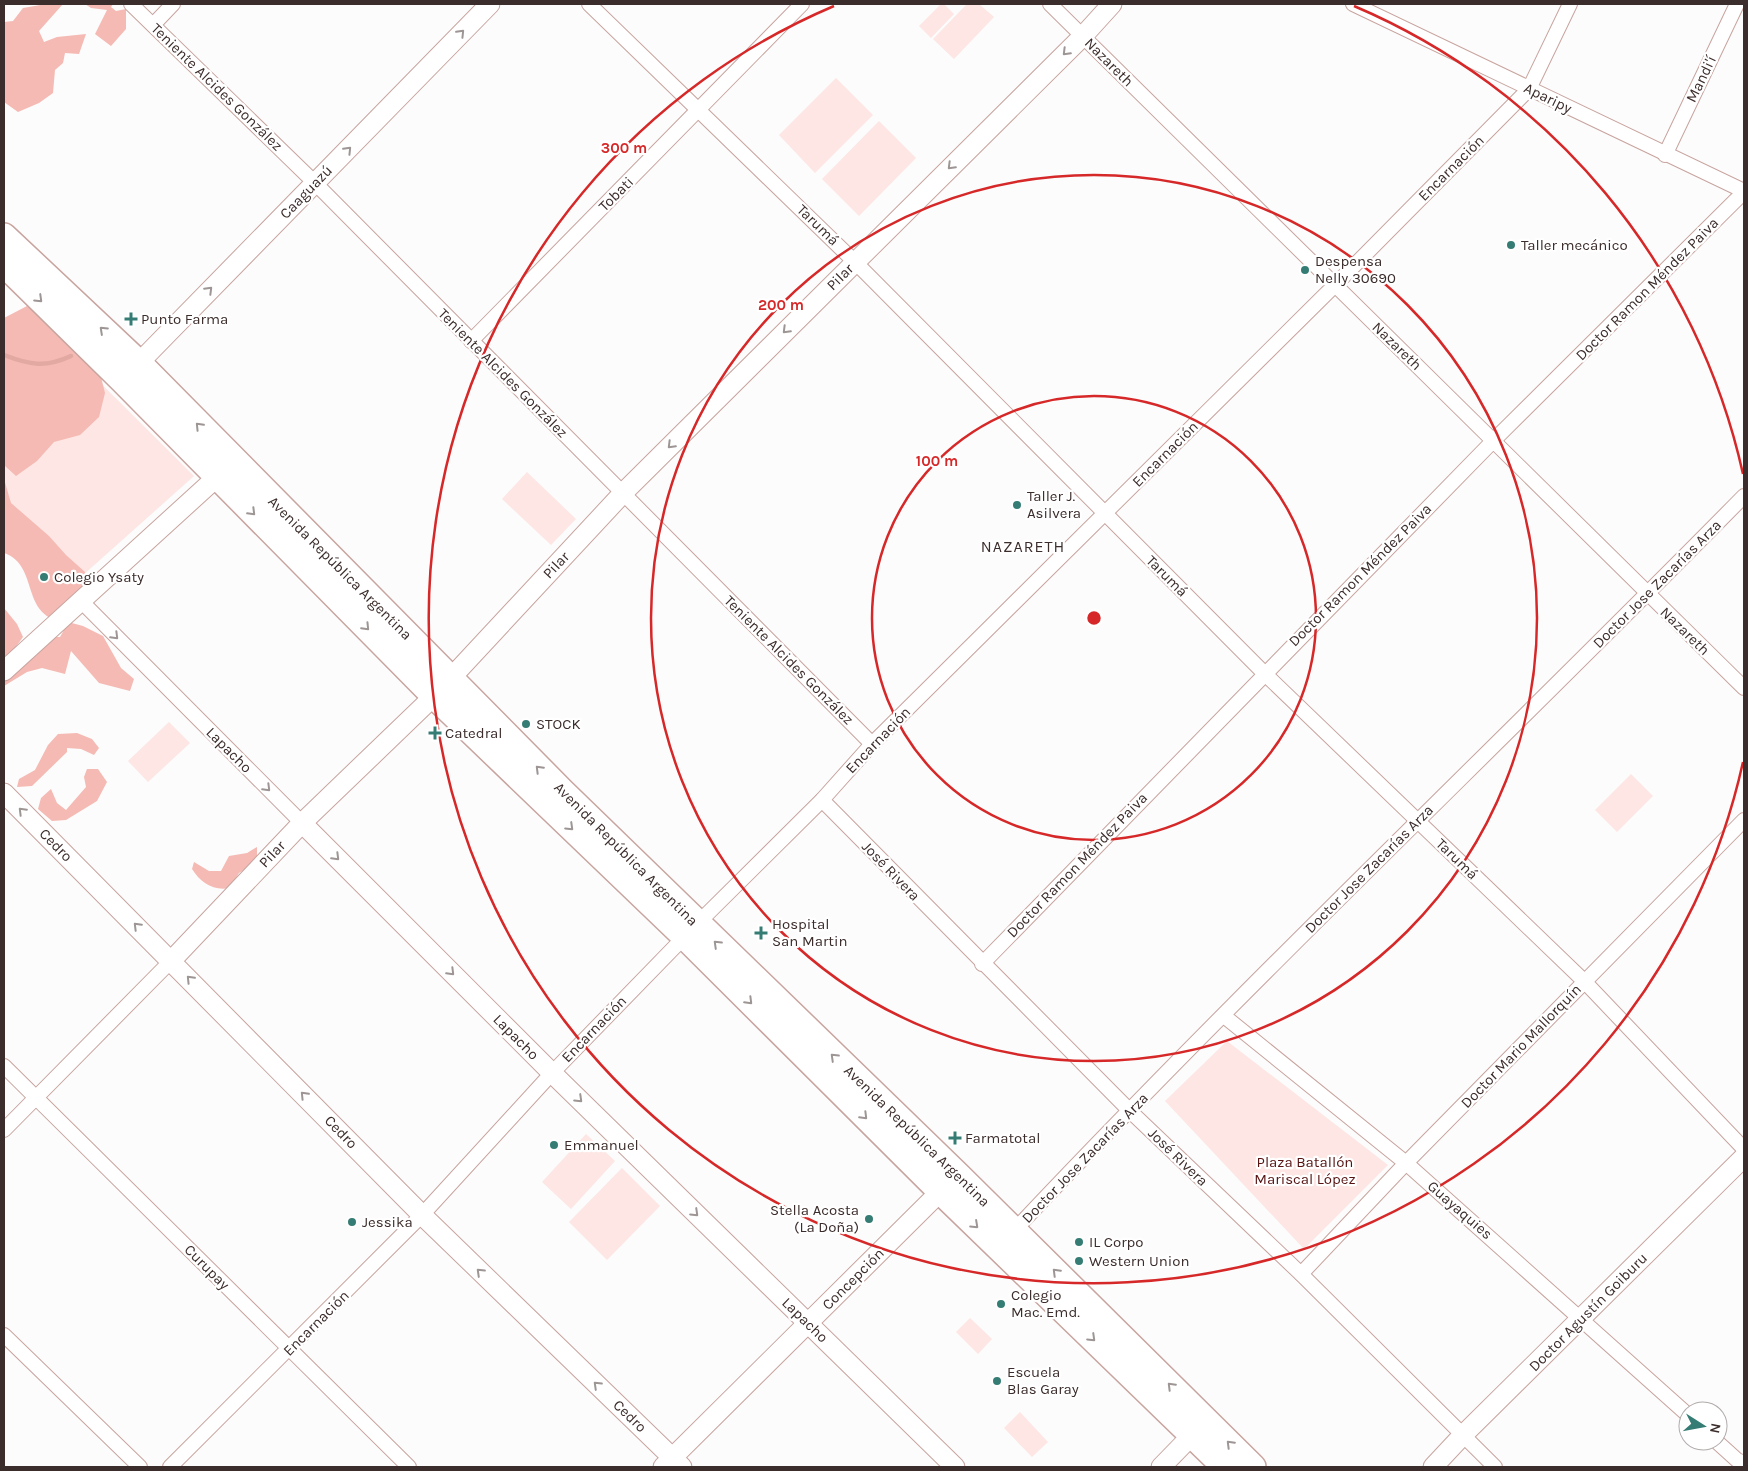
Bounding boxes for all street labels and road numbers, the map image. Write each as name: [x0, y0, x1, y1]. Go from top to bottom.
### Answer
street label: Teniente Alcides González: [148, 20, 286, 154]
street label: Nazareth: [1081, 34, 1137, 90]
street label: Mandi'í: [1682, 52, 1720, 105]
street label: Aparipy: [1521, 79, 1575, 117]
street label: Encarnación: [1414, 131, 1488, 205]
street label: Caaguazú: [276, 161, 336, 223]
street label: Tobati: [595, 173, 637, 215]
street label: Tarumá: [793, 201, 843, 249]
street label: Doctor Ramon Méndez Paiva: [1572, 214, 1722, 364]
street label: Pilar: [823, 259, 858, 294]
street label: Teniente Alcides González: [435, 305, 571, 441]
street label: Nazareth: [1369, 318, 1425, 374]
street label: Encarnación: [1128, 417, 1202, 491]
street label: Avenida República Argentina: [264, 492, 416, 644]
street label: Doctor Ramon Méndez Paiva: [1285, 500, 1435, 650]
street label: Doctor Jose Zacarías Arza: [1589, 516, 1725, 652]
street label: Pilar: [539, 547, 573, 582]
street label: Tarumá: [1143, 552, 1191, 600]
street label: Teniente Alcides González: [721, 592, 857, 728]
street label: Nazareth: [1657, 603, 1713, 659]
street label: Encarnación: [842, 703, 914, 777]
street label: Lapacho: [202, 723, 256, 777]
street label: Avenida República Argentina: [550, 778, 702, 930]
street label: Doctor Ramon Méndez Paiva: [1003, 789, 1151, 941]
street label: Doctor Jose Zacarías Arza: [1301, 801, 1437, 937]
street label: Cedro: [36, 825, 76, 865]
street label: Tarumá: [1432, 835, 1482, 883]
street label: Pilar: [255, 836, 289, 871]
street label: José Rivera: [858, 837, 924, 905]
street label: Doctor Mario Mallorquín: [1457, 980, 1585, 1112]
street label: Encarnación: [558, 992, 630, 1066]
street label: Lapacho: [489, 1010, 543, 1064]
street label: Avenida República Argentina: [840, 1061, 994, 1211]
street label: Doctor Jose Zacarías Arza: [1018, 1089, 1152, 1227]
street label: Cedro: [321, 1112, 361, 1152]
street label: José Rivera: [1144, 1124, 1212, 1190]
street label: Guayaquies: [1424, 1177, 1496, 1243]
street label: Curupay: [181, 1241, 233, 1293]
street label: Concepción: [818, 1244, 888, 1314]
street label: Doctor Agustín Goiburu: [1525, 1249, 1651, 1375]
street label: Encarnación: [279, 1286, 353, 1360]
street label: Lapacho: [778, 1294, 832, 1346]
street label: Cedro: [610, 1396, 650, 1436]

